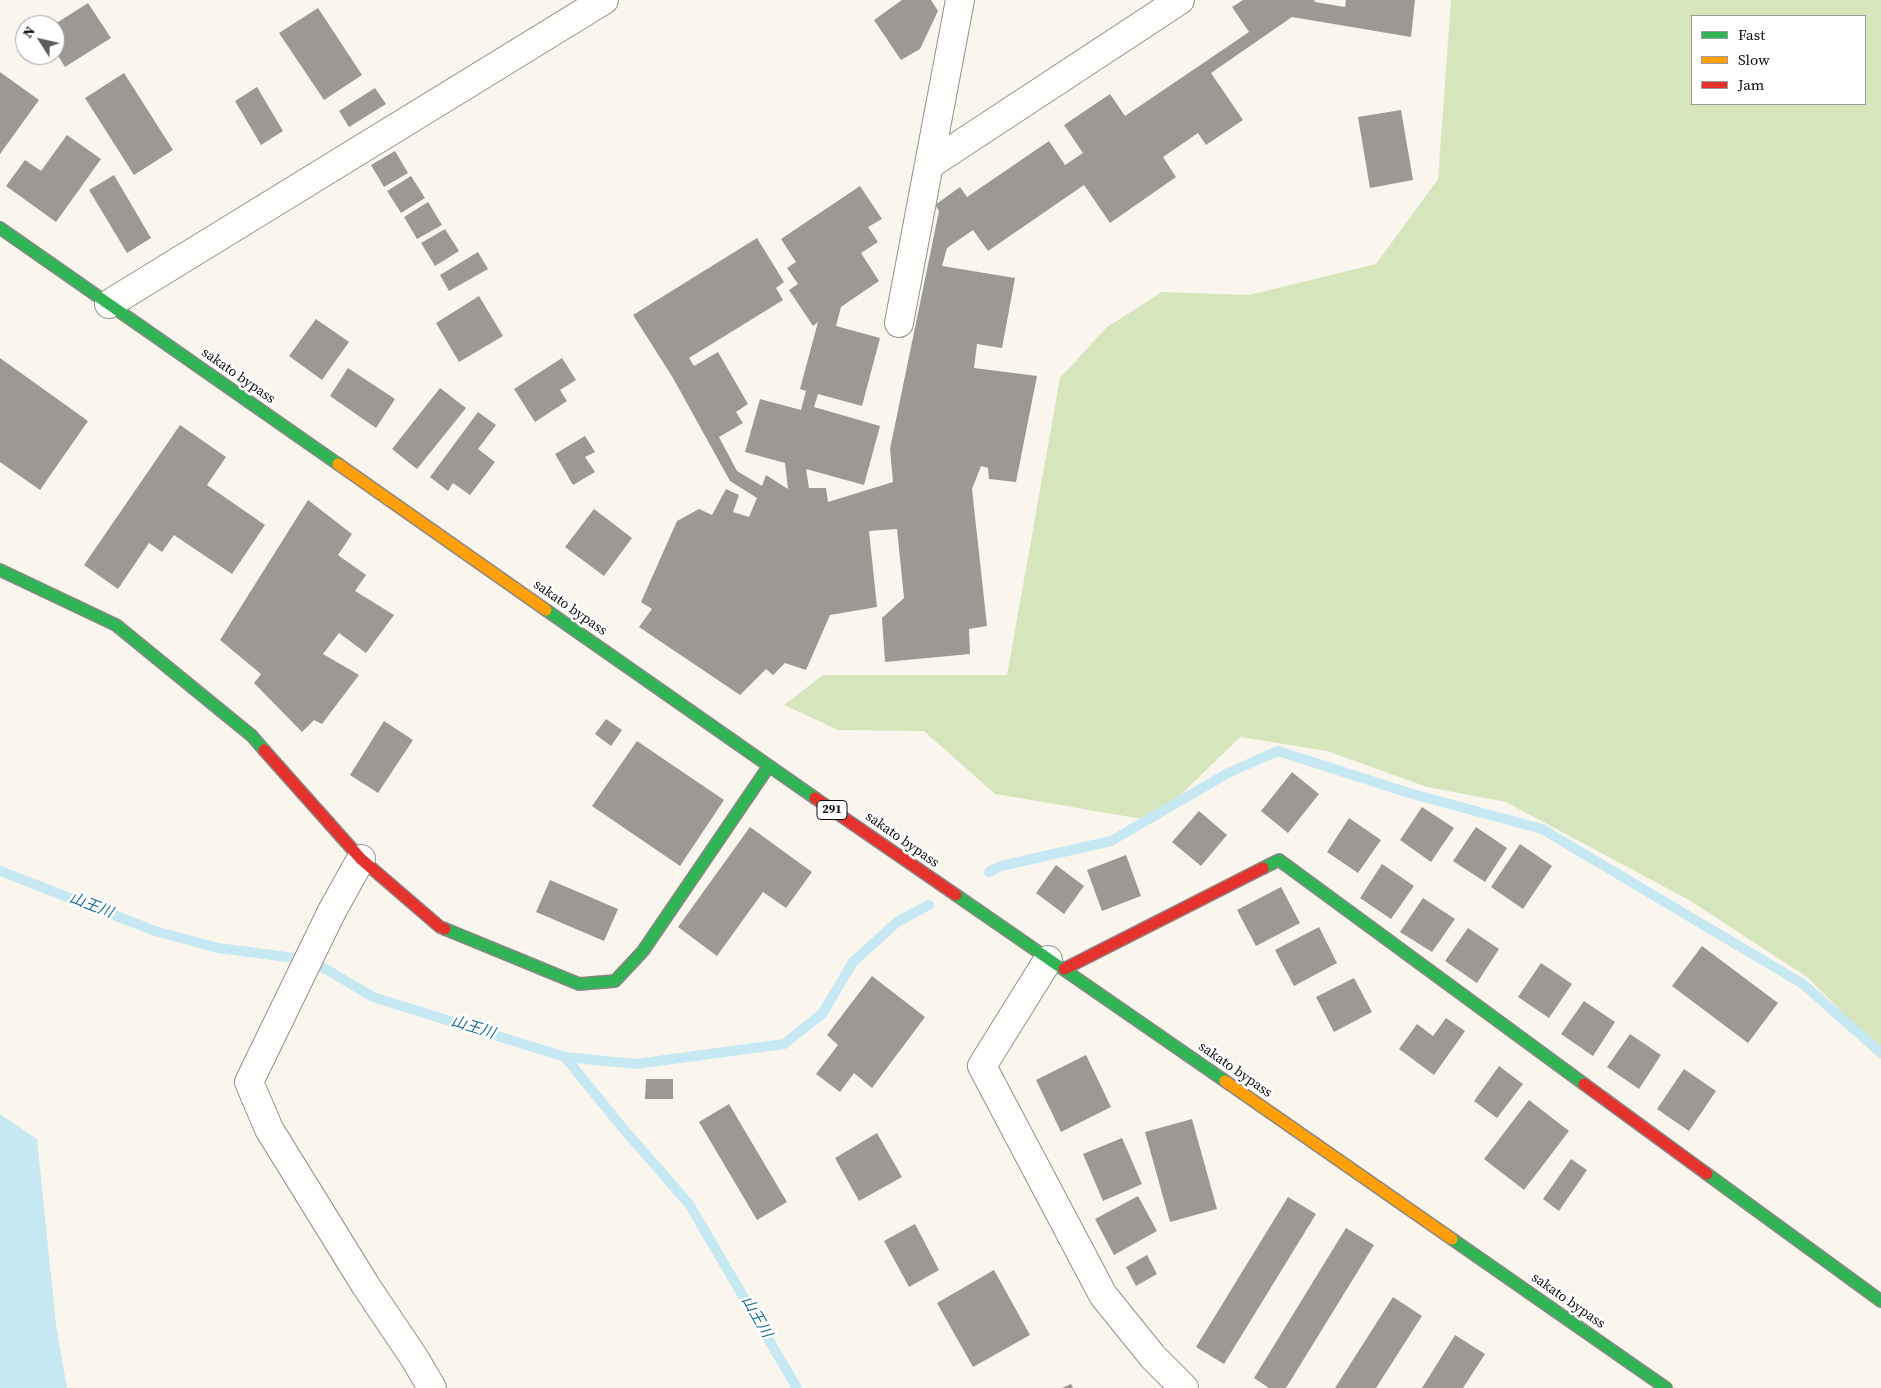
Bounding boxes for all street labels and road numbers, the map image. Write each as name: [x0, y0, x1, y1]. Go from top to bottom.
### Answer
street label: sakato bypass: [198, 344, 278, 408]
street label: sakato bypass: [530, 576, 610, 640]
road number: 291: [817, 800, 847, 820]
street label: sakato bypass: [862, 808, 942, 872]
street label: sakato bypass: [1195, 1038, 1275, 1102]
street label: sakato bypass: [1528, 1269, 1608, 1333]

